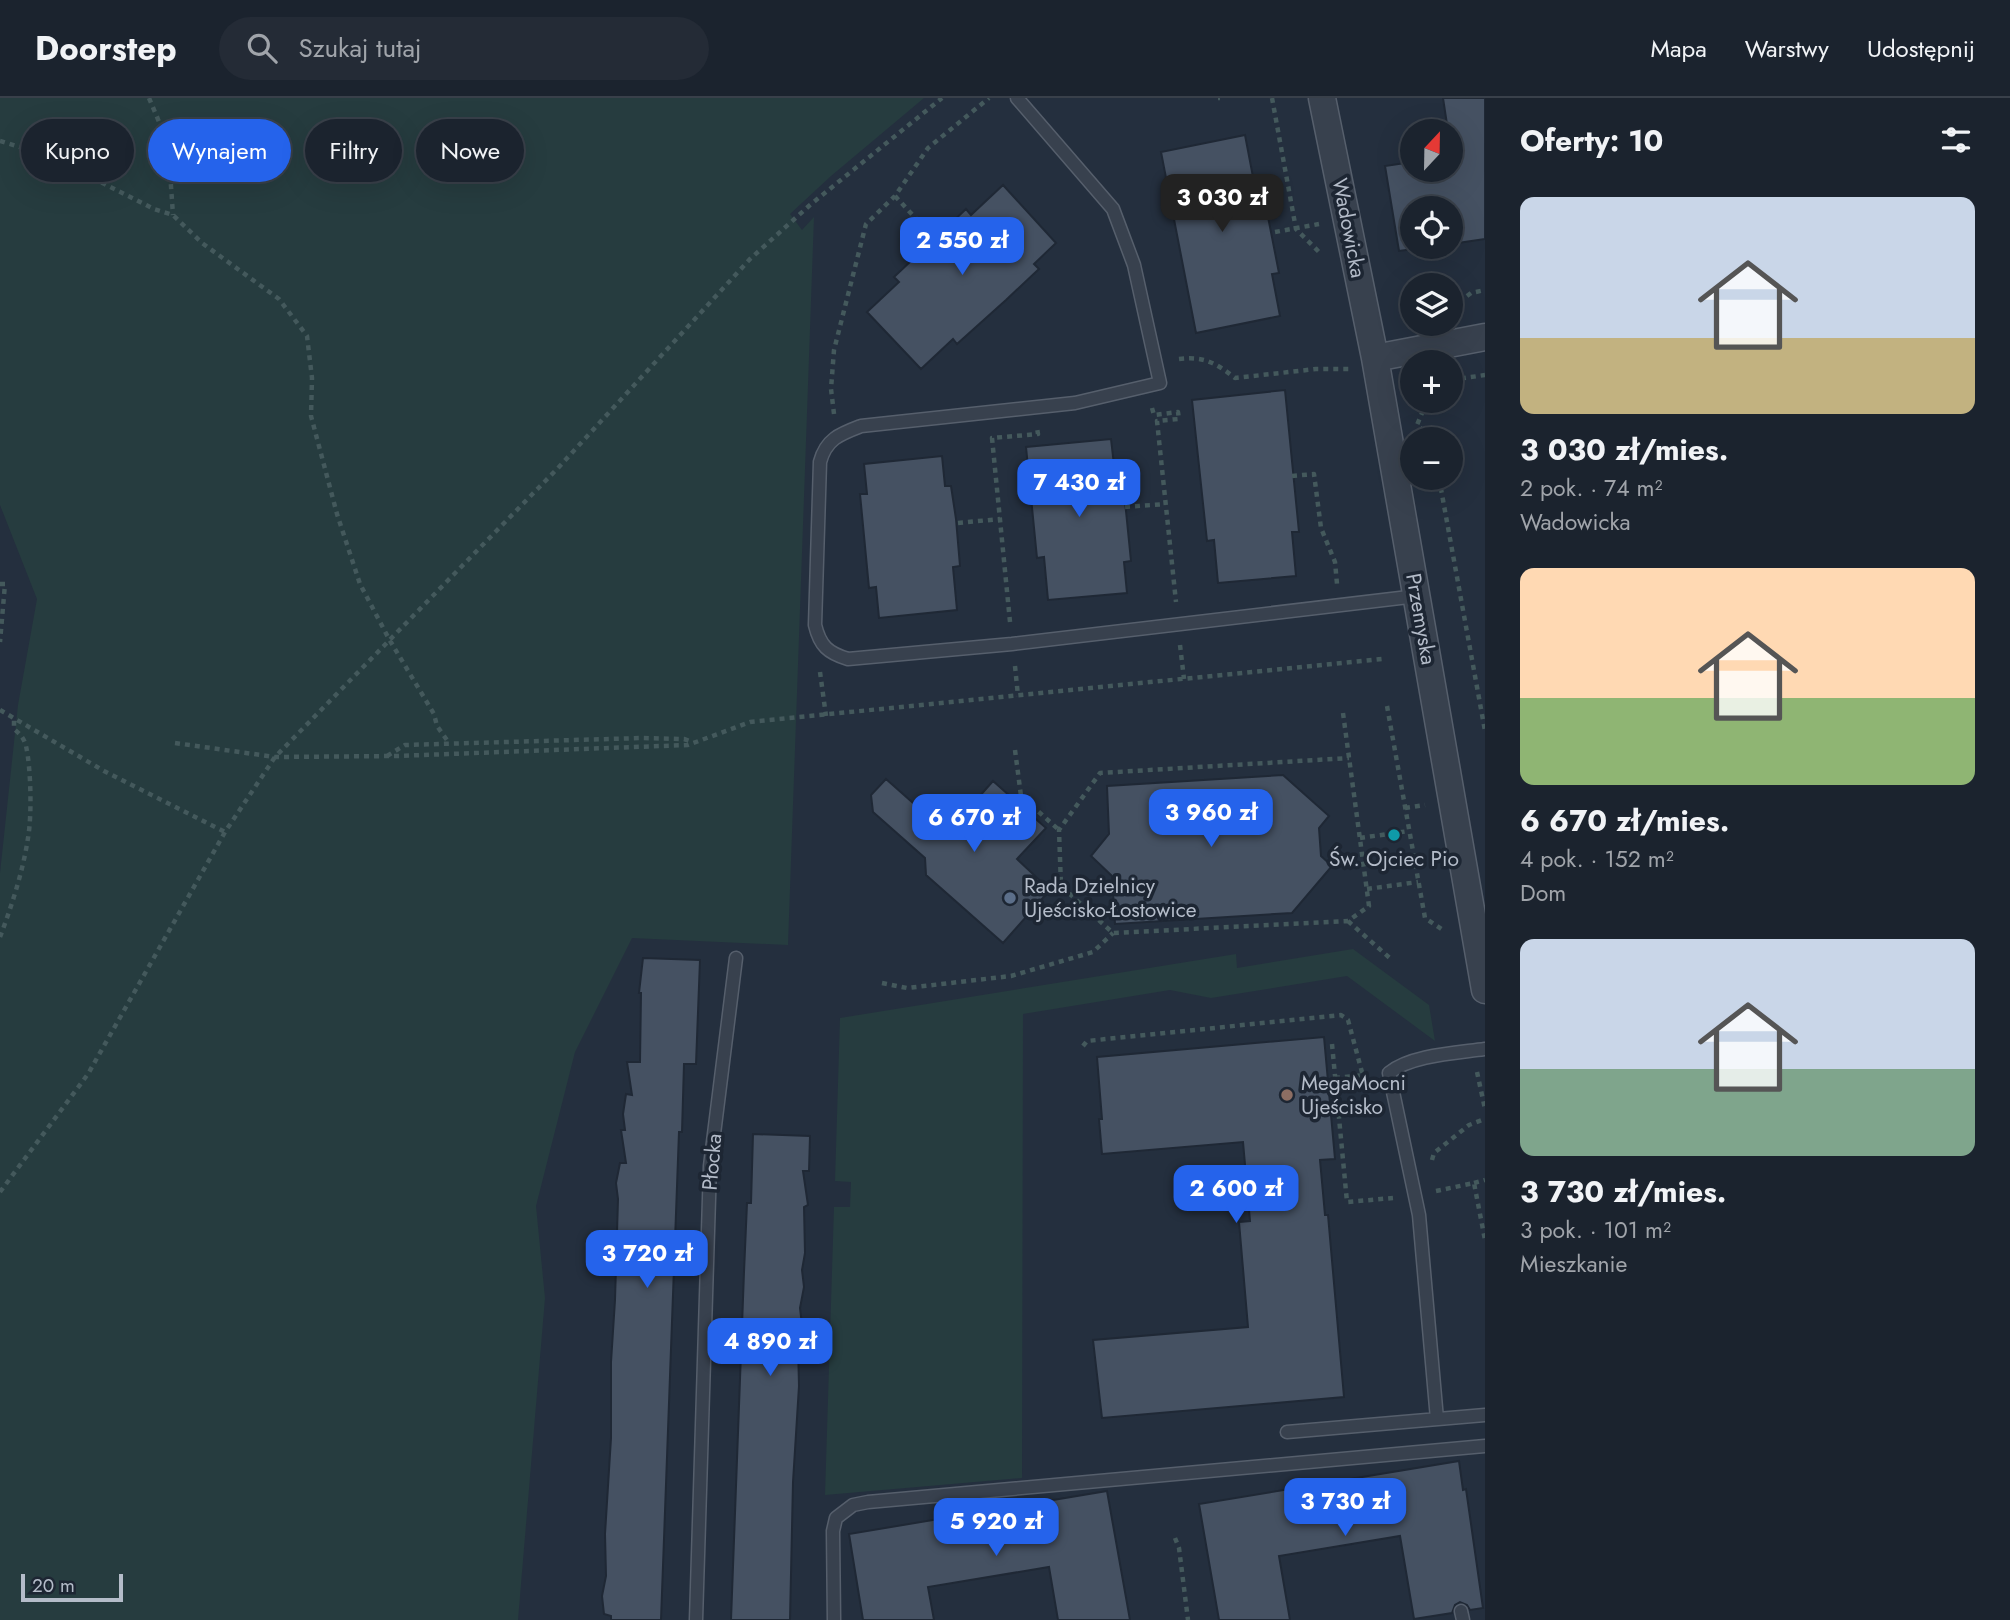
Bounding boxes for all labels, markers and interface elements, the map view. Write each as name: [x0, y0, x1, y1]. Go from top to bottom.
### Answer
search box: [219, 17, 709, 80]
text: Doorstep: [35, 25, 177, 72]
icon: search: [243, 29, 281, 67]
text: Szukaj tutaj: [299, 29, 422, 67]
text: Mapa: [1650, 31, 1707, 66]
text: Warstwy: [1745, 31, 1829, 66]
text: Udostępnij: [1867, 31, 1975, 66]
chip: Kupno: [21, 119, 134, 182]
chip: Wynajem: [148, 119, 291, 182]
chip: Filtry: [305, 119, 402, 182]
chip: Nowe: [416, 119, 524, 182]
north arrow: [1400, 119, 1463, 182]
map controls: [1400, 119, 1463, 490]
text: Oferty: 10: [1520, 119, 1663, 162]
icon: filters: [1937, 121, 1975, 159]
pin: 3 030 zł: [1150, 174, 1294, 234]
street label: Wadowicka: [1325, 176, 1373, 280]
text: 3 030 zł: [1176, 180, 1268, 214]
button: locate: [1400, 196, 1463, 259]
pin: 2 550 zł: [890, 218, 1034, 277]
text: 2 550 zł: [916, 223, 1008, 257]
icon: home: [1685, 242, 1811, 368]
button: layers: [1400, 273, 1463, 336]
button: +: [1400, 350, 1463, 413]
button: −: [1400, 427, 1463, 490]
text: 3 030 zł/mies.: [1520, 428, 1728, 471]
pin: 7 430 zł: [1007, 460, 1151, 519]
text: 7 430 zł: [1033, 465, 1125, 499]
text: 2 pok. · 74 m²: [1520, 471, 1662, 505]
text: Wadowicka: [1520, 505, 1631, 539]
street label: Przemyska: [1398, 571, 1444, 667]
icon: home: [1685, 613, 1811, 739]
pin: 3 960 zł: [1139, 790, 1283, 849]
pin: 6 670 zł: [902, 794, 1046, 854]
text: 3 960 zł: [1165, 795, 1257, 829]
text: 6 670 zł/mies.: [1520, 799, 1729, 842]
text: 6 670 zł: [928, 800, 1020, 834]
marker: Św. Ojciec Pio: [1386, 827, 1402, 843]
text: 4 pok. · 152 m²: [1520, 842, 1674, 876]
place label: Św. Ojciec Pio: [1329, 844, 1459, 874]
place label: Rada Dzielnicy Ujeścisko-Łostowice: [1024, 871, 1197, 925]
text: Dom: [1520, 876, 1566, 910]
marker: Rada Dzielnicy Ujeścisko-Łostowice: [1002, 890, 1018, 906]
icon: home: [1685, 984, 1811, 1110]
place label: MegaMocni Ujeścisko: [1301, 1068, 1406, 1122]
marker: MegaMocni Ujeścisko: [1279, 1087, 1295, 1103]
street label: Płocka: [695, 1132, 729, 1192]
pin: 2 600 zł: [1164, 1166, 1308, 1225]
text: 3 730 zł/mies.: [1520, 1170, 1727, 1213]
text: 2 600 zł: [1190, 1171, 1282, 1205]
text: 3 pok. · 101 m²: [1520, 1213, 1671, 1247]
pin: 3 720 zł: [575, 1230, 719, 1290]
text: 3 720 zł: [602, 1236, 692, 1270]
text: Mieszkanie: [1520, 1247, 1627, 1281]
pin: 4 890 zł: [698, 1318, 842, 1378]
text: 4 890 zł: [723, 1324, 817, 1358]
pin: 3 730 zł: [1273, 1478, 1417, 1538]
text: 3 730 zł: [1300, 1484, 1390, 1518]
pin: 5 920 zł: [924, 1498, 1068, 1558]
text: 5 920 zł: [950, 1504, 1042, 1538]
scale bar: [21, 1571, 122, 1603]
text: 20 m: [32, 1572, 75, 1599]

